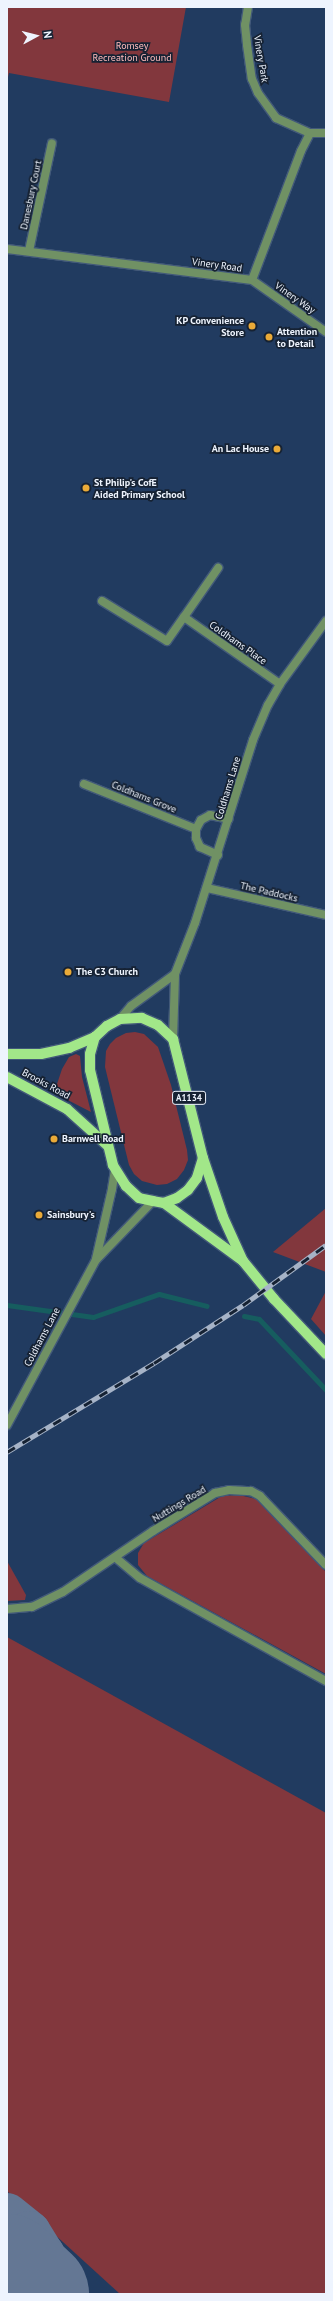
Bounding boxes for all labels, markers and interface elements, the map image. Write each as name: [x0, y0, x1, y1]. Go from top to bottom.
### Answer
north arrow: [16, 16, 56, 56]
text: N: [41, 30, 55, 39]
street label: Vinery Park: [251, 34, 271, 84]
park label: Romsey Recreation Ground: [92, 39, 172, 62]
street label: Danesbury Court: [18, 159, 44, 231]
street label: Vinery Road: [191, 256, 243, 274]
street label: Vinery Way: [272, 280, 318, 316]
place label: KP Convenience Store: [176, 314, 244, 338]
marker: KP Convenience Store: [247, 321, 257, 331]
place label: Attention to Detail: [277, 325, 317, 348]
marker: Attention to Detail: [264, 332, 274, 342]
place label: An Lac House: [211, 443, 269, 455]
marker: An Lac House: [272, 444, 282, 454]
place label: St Philip's CofE Aided Primary School: [94, 476, 185, 500]
marker: St Philip's CofE Aided Primary School: [81, 483, 91, 493]
street label: Coldhams Place: [207, 619, 269, 667]
street label: Coldhams Lane: [213, 755, 243, 821]
street label: Coldhams Grove: [110, 779, 178, 815]
street label: The Paddocks: [239, 880, 299, 904]
place label: The C3 Church: [76, 966, 138, 978]
marker: The C3 Church: [63, 967, 73, 977]
street label: Brooks Road: [20, 1066, 72, 1102]
road number: A1134: [172, 1091, 206, 1105]
place label: Barnwell Road: [62, 1133, 124, 1145]
marker: Barnwell Road: [49, 1134, 59, 1144]
place label: Sainsbury's: [47, 1209, 95, 1221]
marker: Sainsbury's: [34, 1210, 44, 1220]
street label: Coldhams Lane: [21, 1306, 63, 1368]
street label: Nuttings Road: [150, 1483, 208, 1525]

